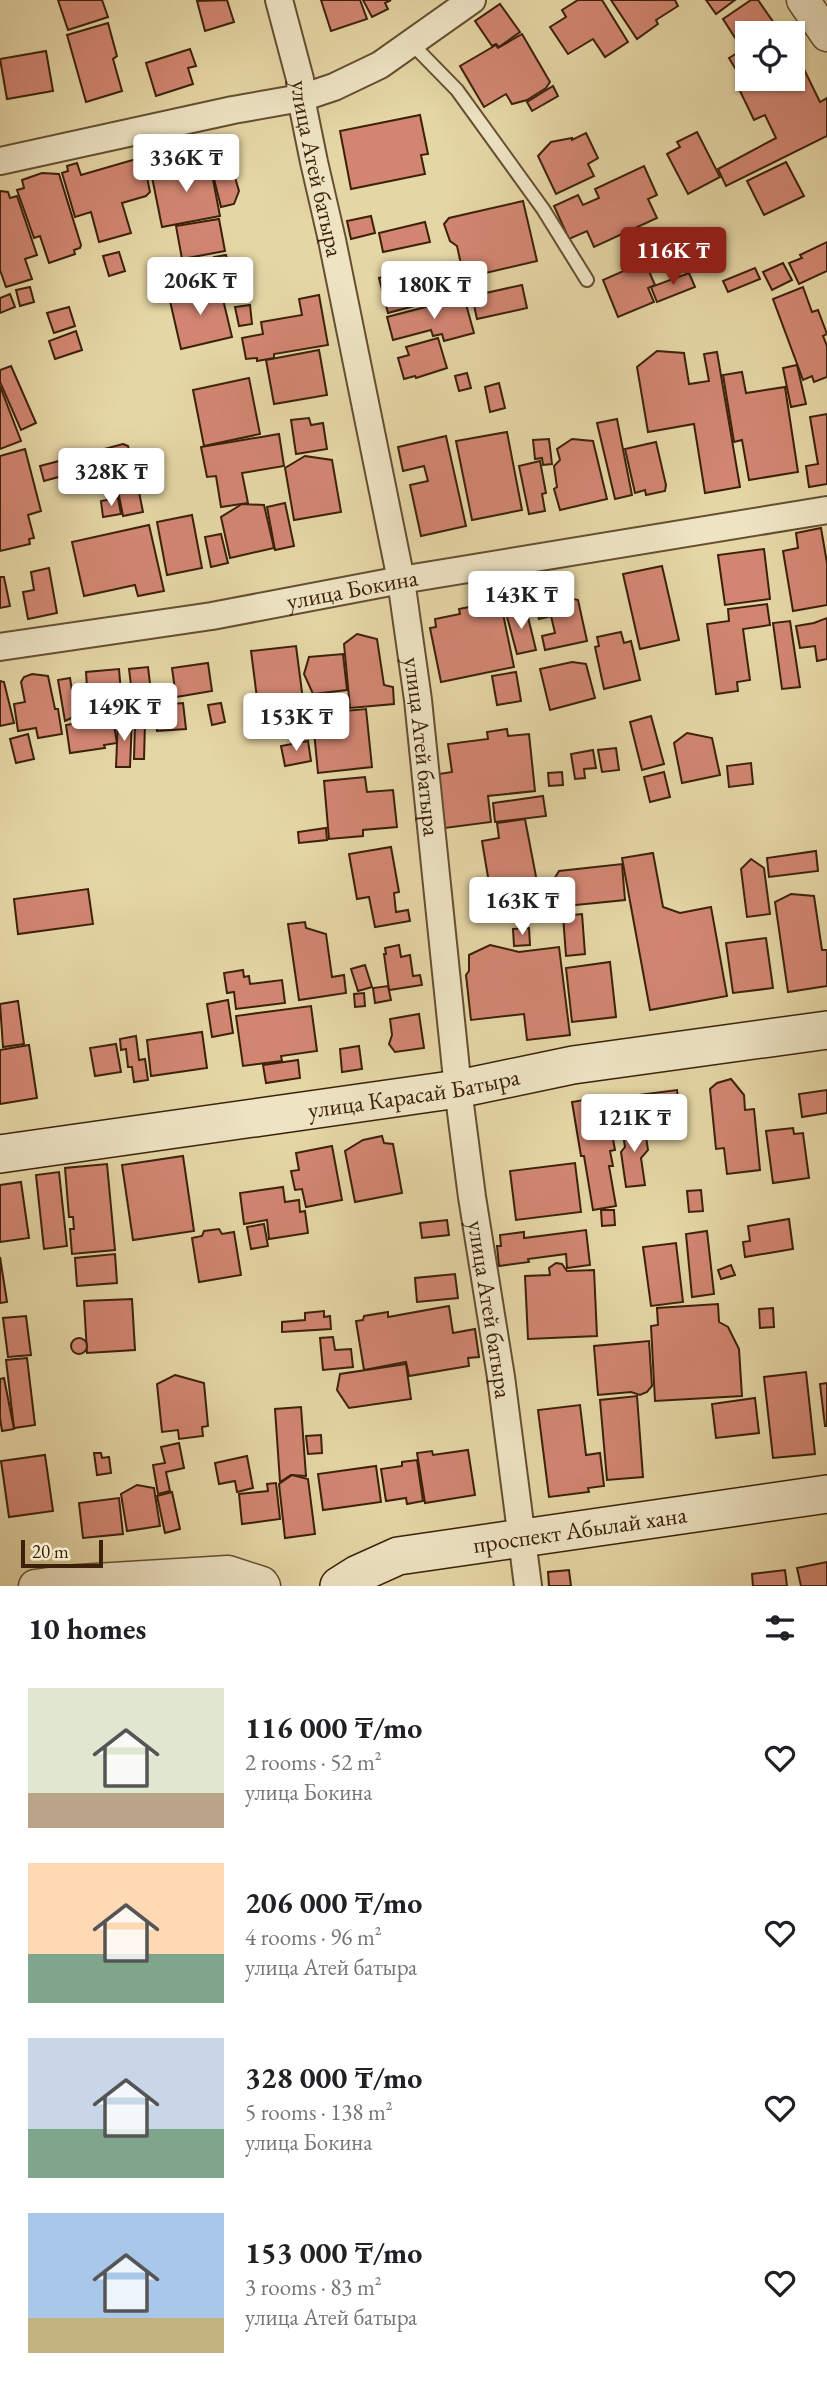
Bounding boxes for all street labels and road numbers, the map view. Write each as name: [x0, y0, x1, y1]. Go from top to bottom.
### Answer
street label: улица Атей батыра: [285, 79, 351, 260]
street label: улица Бокина: [284, 561, 421, 616]
street label: улица Атей батыра: [397, 655, 448, 838]
street label: улица Карасай Батыра: [306, 1060, 523, 1125]
street label: улица Атей батыра: [461, 1218, 520, 1401]
street label: проспект Абылай хана: [471, 1498, 689, 1560]

